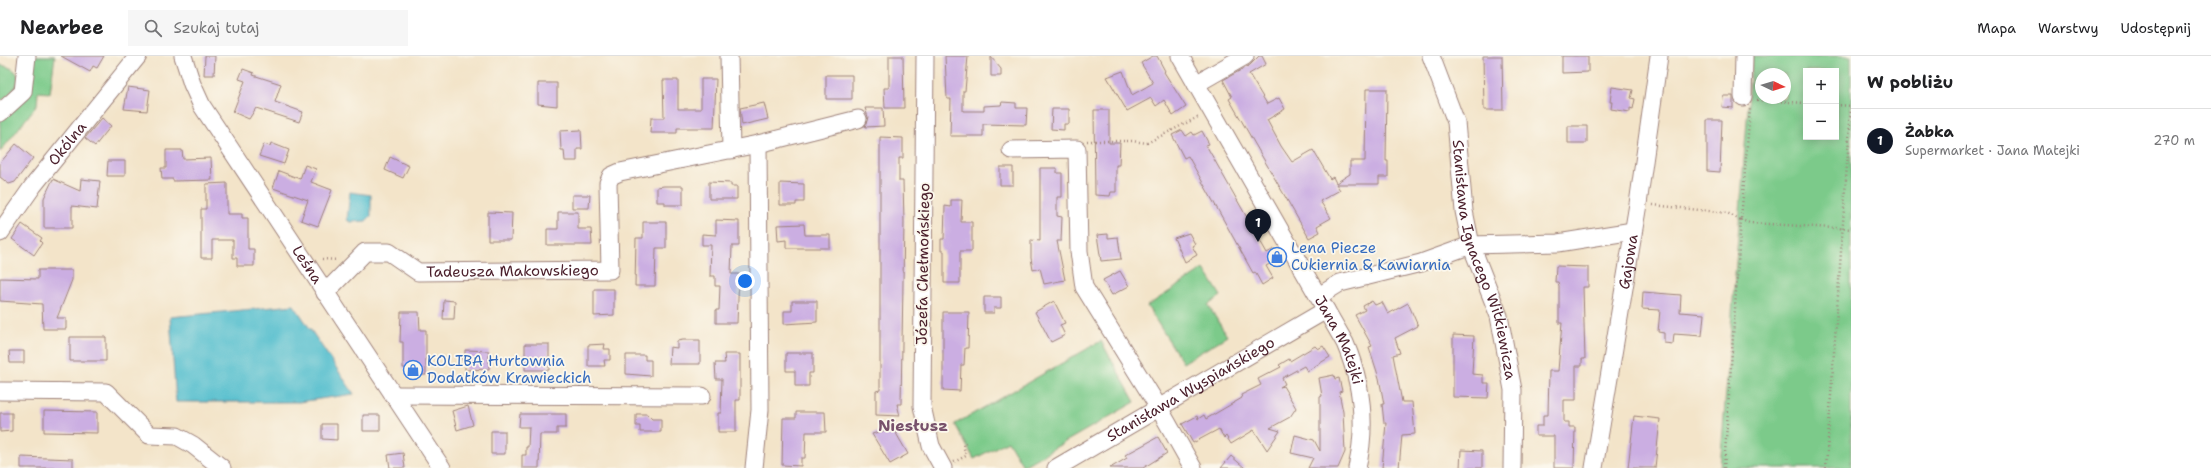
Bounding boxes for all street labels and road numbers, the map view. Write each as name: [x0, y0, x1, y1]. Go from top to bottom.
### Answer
street label: Okólna: [44, 117, 91, 170]
street label: Stanisława Ignacego Witkiewicza: [1448, 139, 1521, 382]
street label: Józefa Chełmońskiego: [912, 183, 934, 345]
street label: Gajowa: [1614, 232, 1643, 291]
street label: Leśna: [287, 242, 327, 288]
street label: Tadeusza Makowskiego: [426, 260, 599, 282]
street label: Jana Matejki: [1310, 292, 1368, 386]
street label: Stanisława Wyspiańskiego: [1103, 332, 1278, 446]

